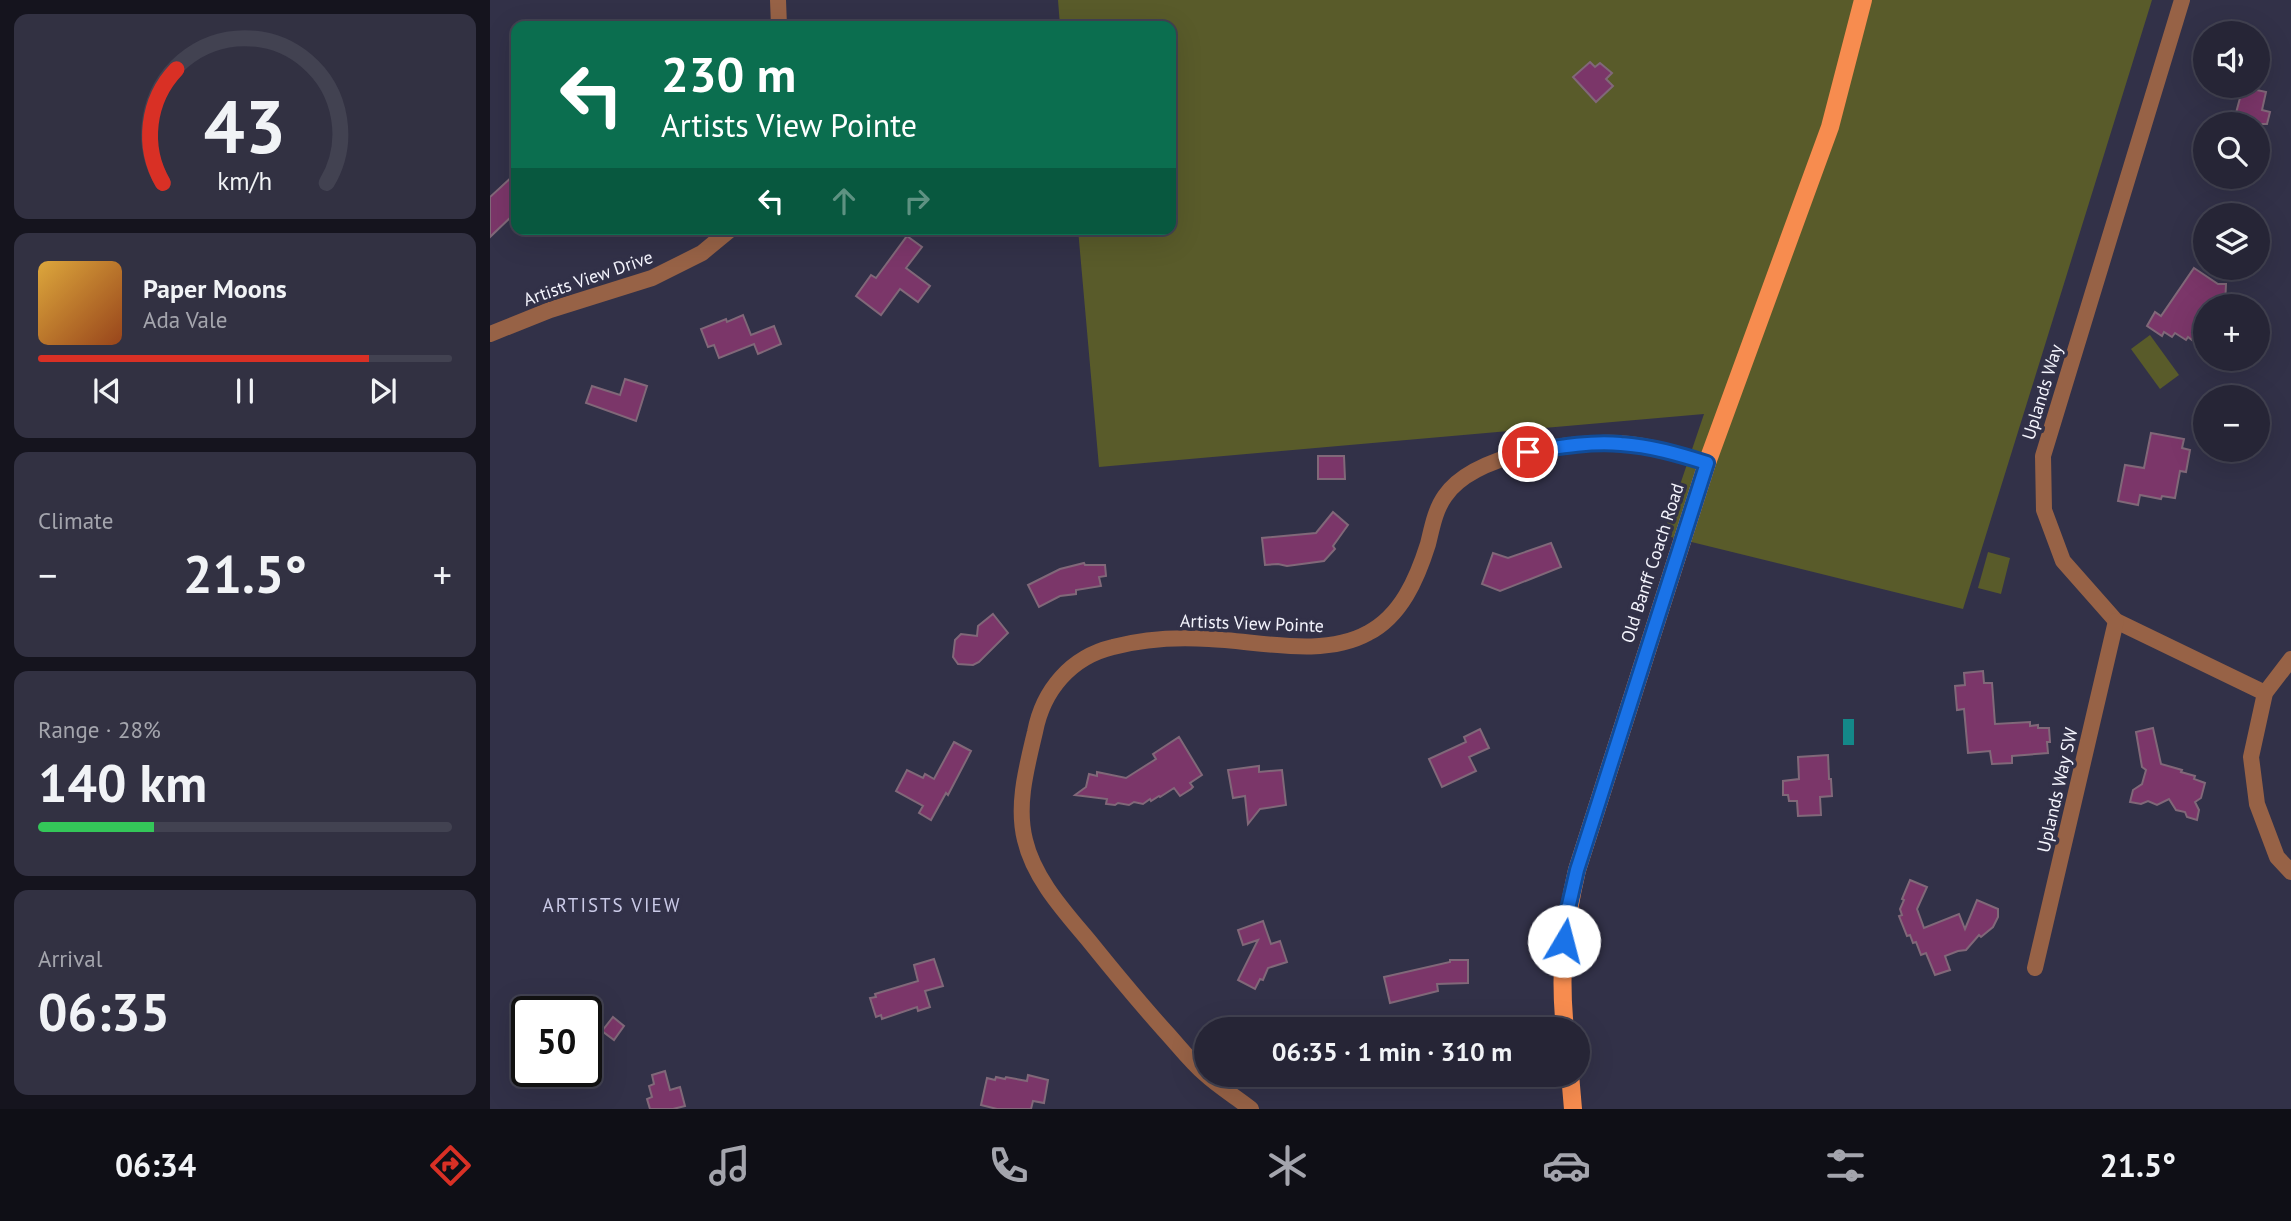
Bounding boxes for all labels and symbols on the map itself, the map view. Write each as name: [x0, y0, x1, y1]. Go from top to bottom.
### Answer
street label: Artists View Drive: [520, 245, 656, 311]
street label: Uplands Way: [2017, 341, 2068, 443]
pin: [1498, 422, 1558, 482]
street label: Old Banff Coach Road: [1615, 480, 1689, 646]
street label: Artists View Pointe: [1180, 609, 1324, 637]
street label: Uplands Way SW: [2031, 725, 2083, 855]
district label: ARTISTS VIEW: [543, 893, 681, 917]
position arrow: [1527, 904, 1601, 978]
speed limit sign: 50: [511, 996, 602, 1087]

